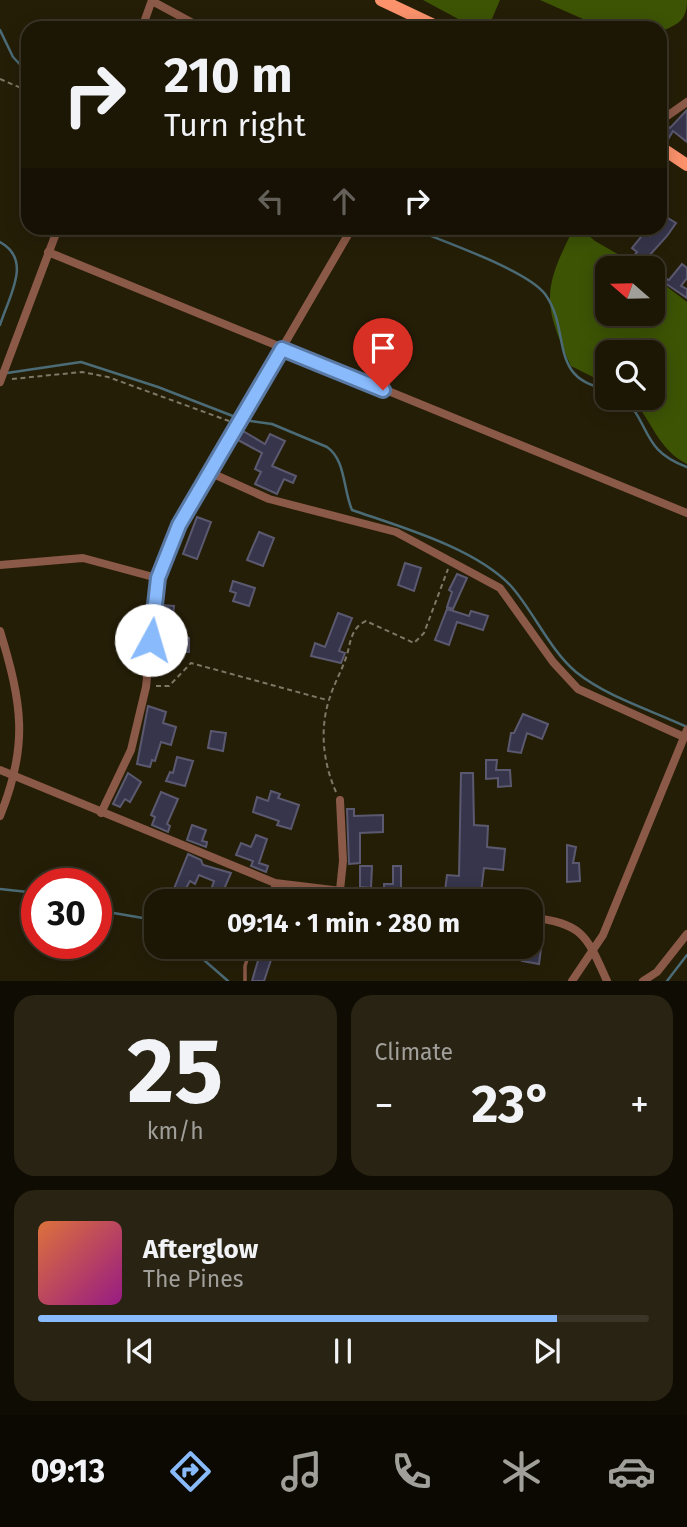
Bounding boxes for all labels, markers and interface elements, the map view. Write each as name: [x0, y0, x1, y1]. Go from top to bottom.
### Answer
text: 210 m: [164, 46, 293, 105]
icon: right: [49, 49, 140, 140]
text: Turn right: [164, 106, 306, 144]
icon: left: [252, 182, 290, 220]
icon: ahead: [325, 182, 363, 220]
icon: right: [398, 182, 436, 220]
north arrow: [595, 256, 665, 326]
map controls: [595, 256, 665, 410]
pin: [353, 318, 413, 390]
icon: arrive: [364, 329, 402, 367]
button: search: [595, 340, 665, 410]
position arrow: [114, 603, 188, 677]
speed limit sign: 30: [21, 868, 112, 959]
text: 09:14 · 1 min · 280 m: [227, 908, 460, 939]
text: 25: [127, 1017, 223, 1126]
text: Climate: [375, 1038, 453, 1066]
text: 23°: [471, 1073, 552, 1136]
text: −: [375, 1082, 394, 1128]
text: +: [630, 1082, 649, 1128]
text: km/h: [147, 1117, 204, 1145]
text: Afterglow: [143, 1234, 258, 1265]
text: The Pines: [143, 1265, 244, 1293]
icon: previous: [121, 1332, 159, 1370]
icon: pause: [324, 1332, 362, 1370]
icon: next: [528, 1332, 566, 1370]
icon: directions: [166, 1447, 215, 1496]
icon: music: [277, 1447, 326, 1496]
icon: phone: [387, 1447, 436, 1496]
icon: climate: [497, 1447, 546, 1496]
icon: car: [607, 1447, 656, 1496]
text: 09:13: [31, 1452, 105, 1490]

